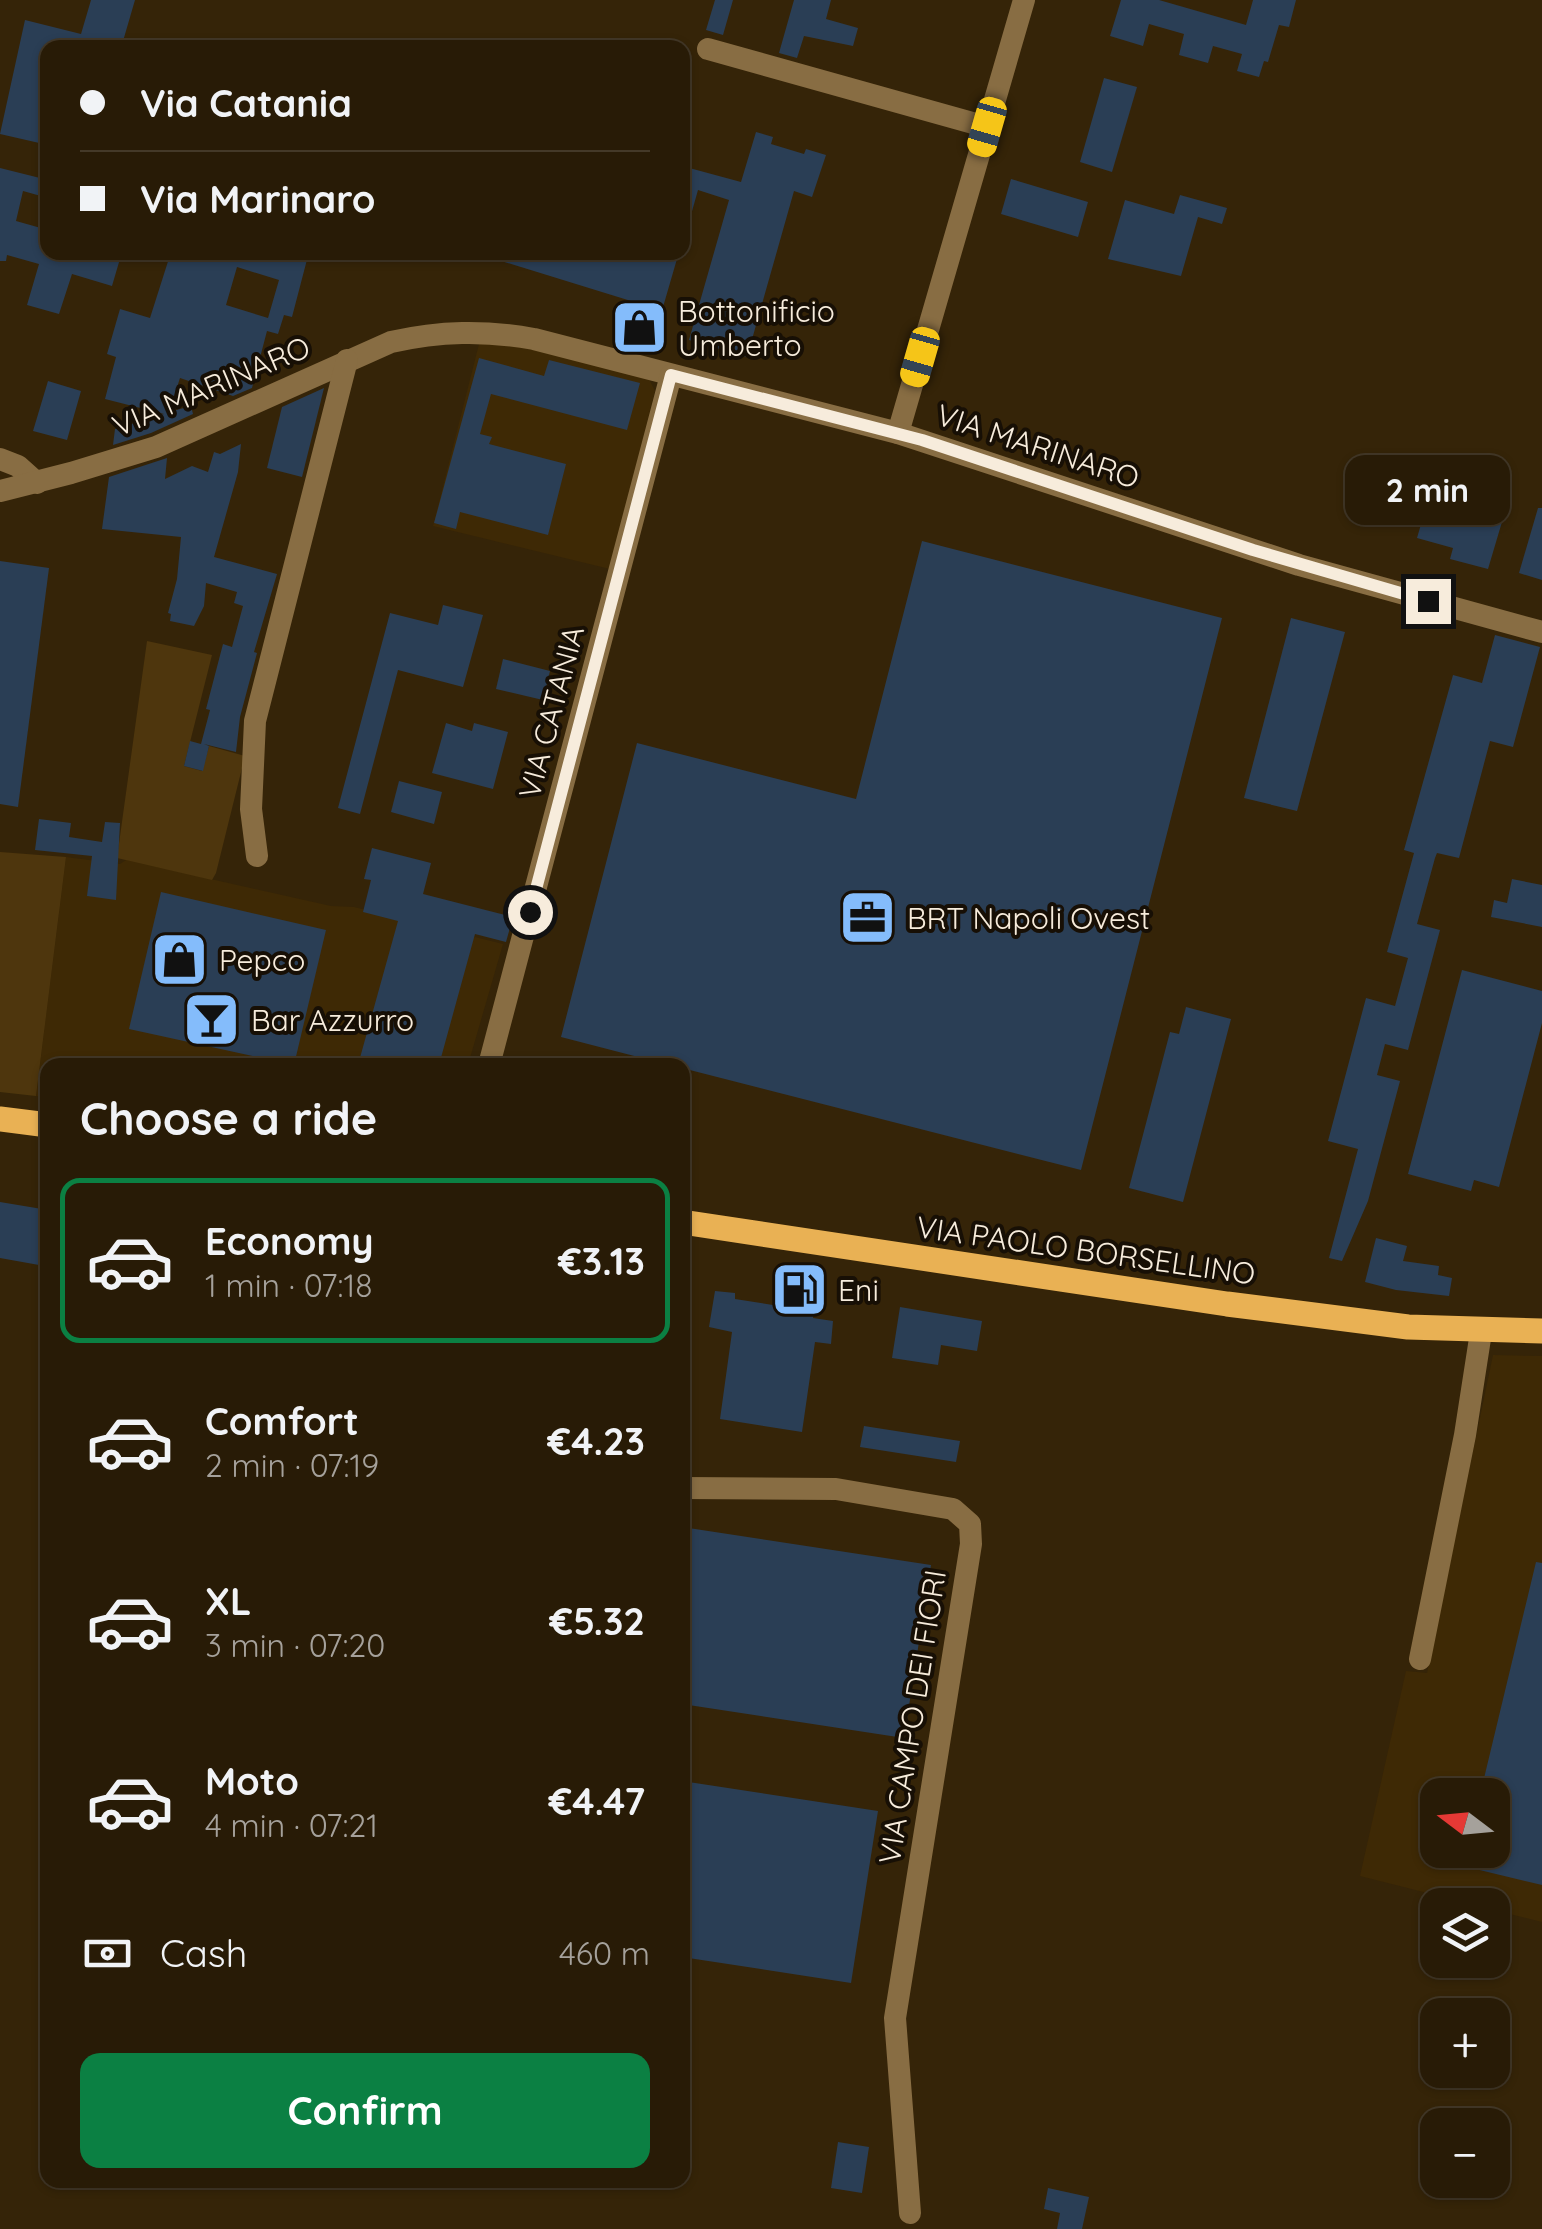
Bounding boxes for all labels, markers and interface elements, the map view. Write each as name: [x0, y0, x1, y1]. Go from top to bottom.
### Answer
text: Via Catania: [140, 79, 352, 127]
car: [964, 94, 1010, 160]
text: Via Marinaro: [140, 175, 376, 223]
place label: Bottonificio Umberto: [678, 292, 835, 364]
shop icon: Bottonificio Umberto: [609, 298, 669, 358]
car: [897, 324, 943, 390]
street label: VIA MARINARO: [107, 327, 315, 445]
street label: VIA MARINARO: [932, 395, 1144, 497]
callout: 2 min: [1346, 456, 1510, 526]
text: 2 min: [1386, 470, 1469, 510]
route end: [1406, 579, 1451, 624]
street label: VIA CATANIA: [510, 621, 592, 803]
office icon: BRT Napoli Ovest: [838, 888, 898, 948]
route start: [508, 890, 553, 935]
place label: BRT Napoli Ovest: [907, 899, 1150, 937]
shop icon: Pepco: [150, 930, 210, 990]
place label: Pepco: [219, 941, 305, 979]
bar icon: Bar Azzurro: [182, 990, 242, 1050]
place label: Bar Azzurro: [251, 1001, 414, 1039]
text: Choose a ride: [80, 1090, 377, 1146]
street label: VIA PAOLO BORSELLINO: [914, 1207, 1258, 1293]
icon: car: [85, 1216, 175, 1306]
text: Economy: [205, 1217, 374, 1265]
text: €3.13: [558, 1237, 645, 1285]
fuel station icon: Eni: [769, 1260, 829, 1320]
text: 1 min · 07:18: [205, 1265, 373, 1305]
place label: Eni: [838, 1271, 879, 1309]
icon: car: [85, 1396, 175, 1486]
text: Comfort: [205, 1397, 359, 1445]
text: €4.23: [547, 1417, 645, 1465]
text: 2 min · 07:19: [205, 1445, 379, 1485]
street label: VIA CAMPO DEI FIORI: [870, 1567, 954, 1867]
icon: car: [85, 1576, 175, 1666]
text: XL: [205, 1577, 251, 1625]
text: €5.32: [549, 1597, 645, 1645]
text: 3 min · 07:20: [205, 1625, 385, 1665]
icon: car: [85, 1756, 175, 1846]
text: Moto: [205, 1757, 299, 1805]
text: €4.47: [548, 1777, 645, 1825]
north arrow: [1420, 1778, 1510, 1868]
map controls: [1420, 1778, 1510, 2198]
text: 4 min · 07:21: [205, 1805, 378, 1845]
button: layers: [1420, 1888, 1510, 1978]
icon: cash: [80, 1926, 135, 1981]
text: Cash: [160, 1929, 247, 1977]
text: 460 m: [559, 1933, 650, 1973]
button: +: [1420, 1998, 1510, 2088]
button: Confirm: [80, 2053, 650, 2168]
button: −: [1420, 2108, 1510, 2198]

